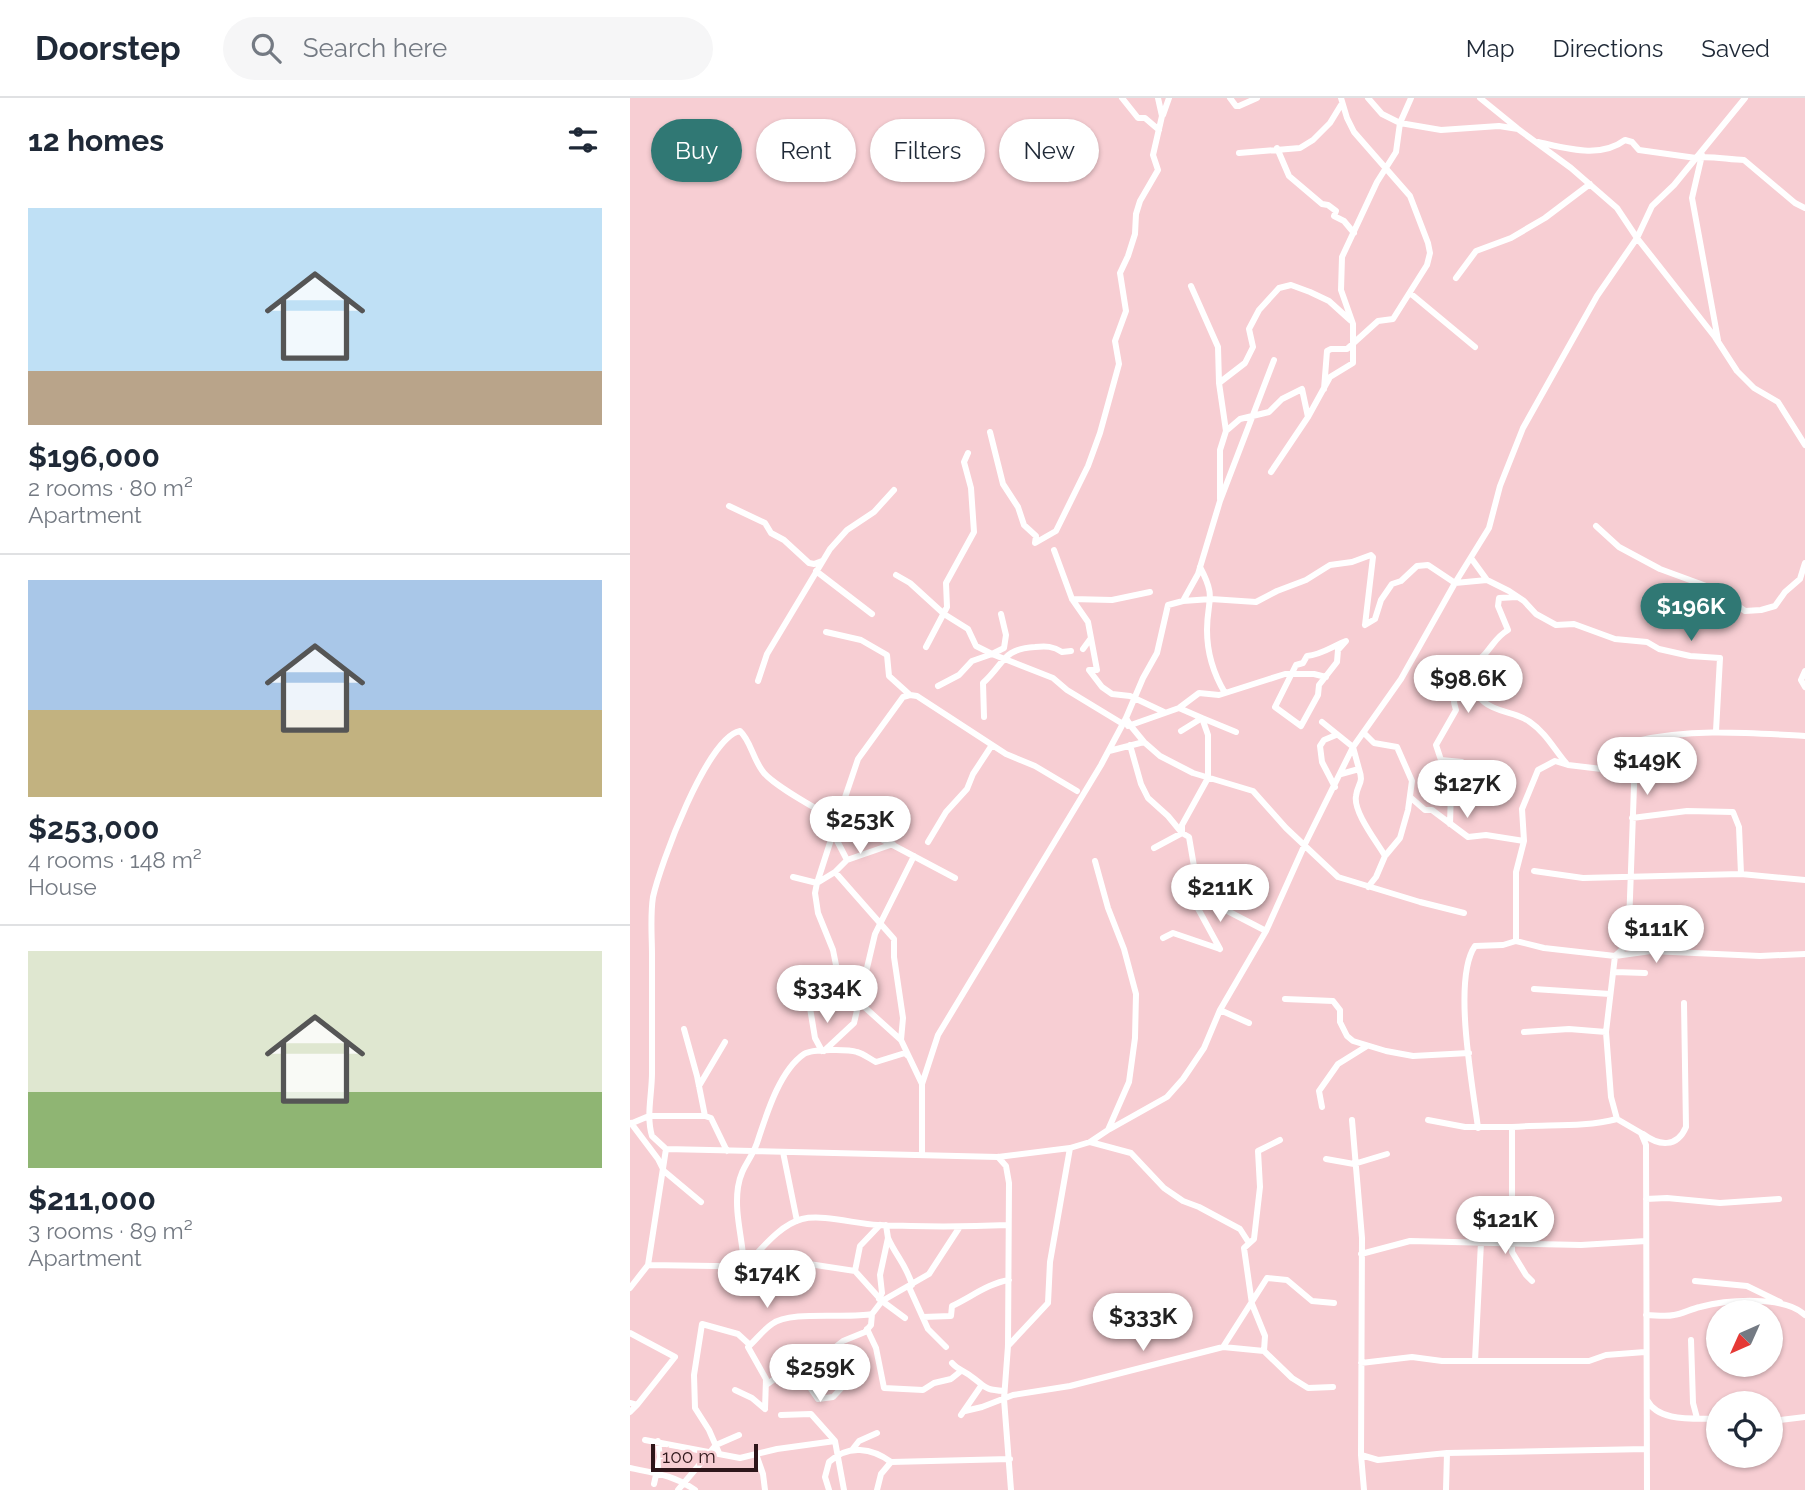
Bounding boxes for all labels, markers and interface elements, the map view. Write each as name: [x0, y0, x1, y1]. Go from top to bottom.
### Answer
search box: [223, 17, 713, 80]
text: Doorstep: [35, 29, 181, 68]
icon: search: [247, 29, 285, 67]
text: Search here: [303, 33, 447, 63]
text: Map: [1466, 34, 1515, 63]
text: Directions: [1553, 34, 1663, 63]
text: Saved: [1701, 34, 1770, 63]
chip: Buy: [651, 119, 742, 182]
chip: Rent: [756, 119, 856, 182]
chip: Filters: [870, 119, 985, 182]
chip: New: [999, 119, 1099, 182]
icon: filters: [564, 121, 602, 159]
text: 12 homes: [28, 123, 164, 158]
icon: home: [252, 253, 378, 379]
text: $196,000: [28, 439, 160, 474]
text: 2 rooms · 80 m²: [28, 474, 193, 501]
text: Apartment: [28, 501, 142, 528]
pin: $196K: [1642, 584, 1740, 643]
text: $196K: [1657, 592, 1725, 619]
icon: home: [252, 625, 378, 751]
pin: $98.6K: [1411, 656, 1525, 715]
text: $98.6K: [1430, 664, 1506, 691]
pin: $149K: [1598, 738, 1696, 797]
text: $149K: [1613, 746, 1681, 773]
pin: $127K: [1418, 760, 1516, 820]
text: $127K: [1433, 769, 1501, 796]
pin: $253K: [811, 796, 909, 856]
text: $253K: [826, 805, 894, 832]
text: $253,000: [28, 811, 160, 846]
text: 4 rooms · 148 m²: [28, 846, 202, 873]
pin: $211K: [1171, 864, 1269, 924]
text: House: [28, 873, 97, 900]
text: $211K: [1187, 873, 1253, 900]
pin: $111K: [1607, 906, 1705, 965]
text: $111K: [1624, 914, 1688, 941]
pin: $334K: [778, 965, 876, 1025]
text: $334K: [793, 974, 861, 1001]
icon: home: [252, 996, 378, 1122]
text: $211,000: [28, 1182, 156, 1217]
pin: $121K: [1456, 1196, 1554, 1256]
text: $121K: [1472, 1205, 1538, 1232]
text: 3 rooms · 89 m²: [28, 1217, 193, 1244]
text: Apartment: [28, 1244, 142, 1271]
pin: $174K: [718, 1250, 816, 1310]
text: $174K: [734, 1259, 800, 1286]
pin: $333K: [1094, 1294, 1192, 1353]
north arrow: [1706, 1300, 1783, 1377]
map controls: [1706, 1300, 1783, 1468]
text: $333K: [1109, 1302, 1177, 1329]
pin: $259K: [771, 1344, 869, 1404]
text: $259K: [785, 1353, 855, 1380]
button: locate: [1706, 1391, 1783, 1468]
scale bar: [651, 1441, 758, 1473]
text: 100 m: [662, 1445, 716, 1467]

